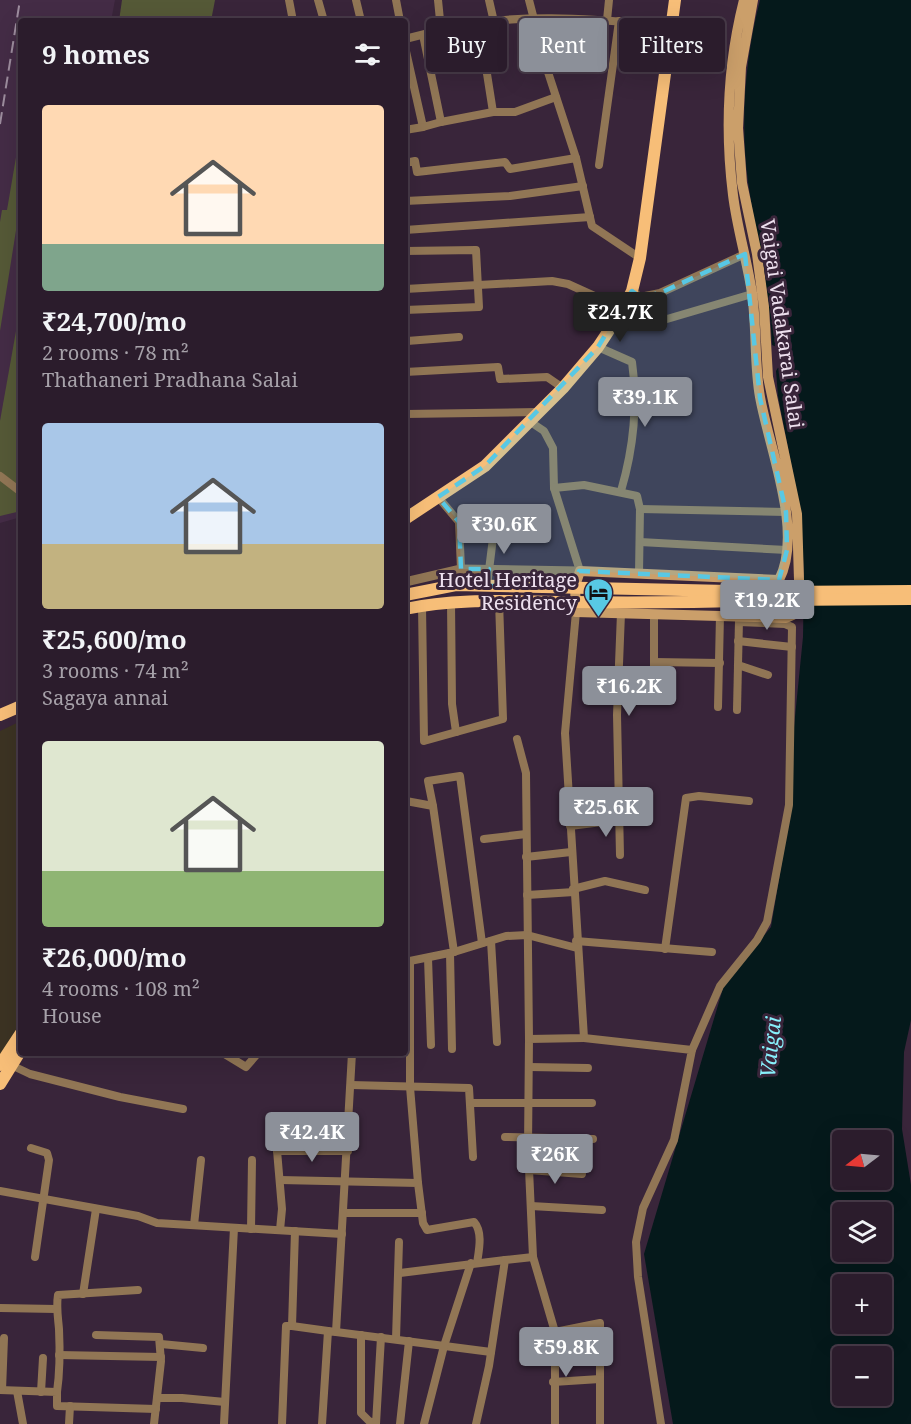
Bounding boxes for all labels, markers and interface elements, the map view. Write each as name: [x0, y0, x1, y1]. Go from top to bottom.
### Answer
chip: Buy: [426, 18, 507, 72]
chip: Rent: [519, 18, 607, 72]
chip: Filters: [619, 18, 725, 72]
text: 9 homes: [42, 36, 150, 72]
icon: filters: [351, 38, 384, 71]
icon: home: [159, 144, 267, 252]
street label: Vaigai Vadakarai Salai: [754, 217, 811, 431]
pin: ₹24.7K: [571, 292, 669, 343]
text: ₹24.7K: [587, 298, 653, 325]
text: ₹24,700/mo: [42, 303, 187, 339]
text: 2 rooms · 78 m²: [42, 339, 189, 366]
text: Thathaneri Pradhana Salai: [42, 366, 298, 393]
pin: ₹39.1K: [596, 377, 694, 428]
text: ₹39.1K: [612, 383, 678, 410]
icon: home: [159, 462, 267, 570]
pin: ₹30.6K: [455, 504, 553, 555]
text: ₹30.6K: [471, 510, 537, 537]
place label: Hotel Heritage Residency: [438, 566, 578, 616]
hotel icon: Hotel Heritage Residency: [582, 576, 614, 618]
pin: ₹19.2K: [718, 580, 816, 631]
text: ₹19.2K: [734, 586, 800, 613]
text: ₹25,600/mo: [42, 621, 187, 657]
text: 3 rooms · 74 m²: [42, 657, 189, 684]
pin: ₹16.2K: [580, 666, 678, 717]
text: ₹16.2K: [596, 672, 662, 699]
text: Sagaya annai: [42, 684, 168, 711]
icon: home: [159, 780, 267, 888]
pin: ₹25.6K: [557, 787, 655, 838]
text: ₹25.6K: [573, 793, 639, 820]
text: ₹26,000/mo: [42, 939, 187, 975]
text: 4 rooms · 108 m²: [42, 975, 200, 1002]
text: House: [42, 1002, 102, 1029]
water label: Vaigai: [753, 1014, 787, 1079]
pin: ₹42.4K: [263, 1112, 361, 1163]
text: ₹42.4K: [279, 1118, 345, 1145]
north arrow: [832, 1130, 892, 1190]
map controls: [832, 1130, 892, 1406]
pin: ₹26K: [519, 1134, 591, 1185]
text: ₹26K: [531, 1140, 579, 1167]
button: layers: [832, 1202, 892, 1262]
button: +: [832, 1274, 892, 1334]
pin: ₹59.8K: [517, 1327, 615, 1378]
text: ₹59.8K: [533, 1333, 599, 1360]
button: −: [832, 1346, 892, 1406]

